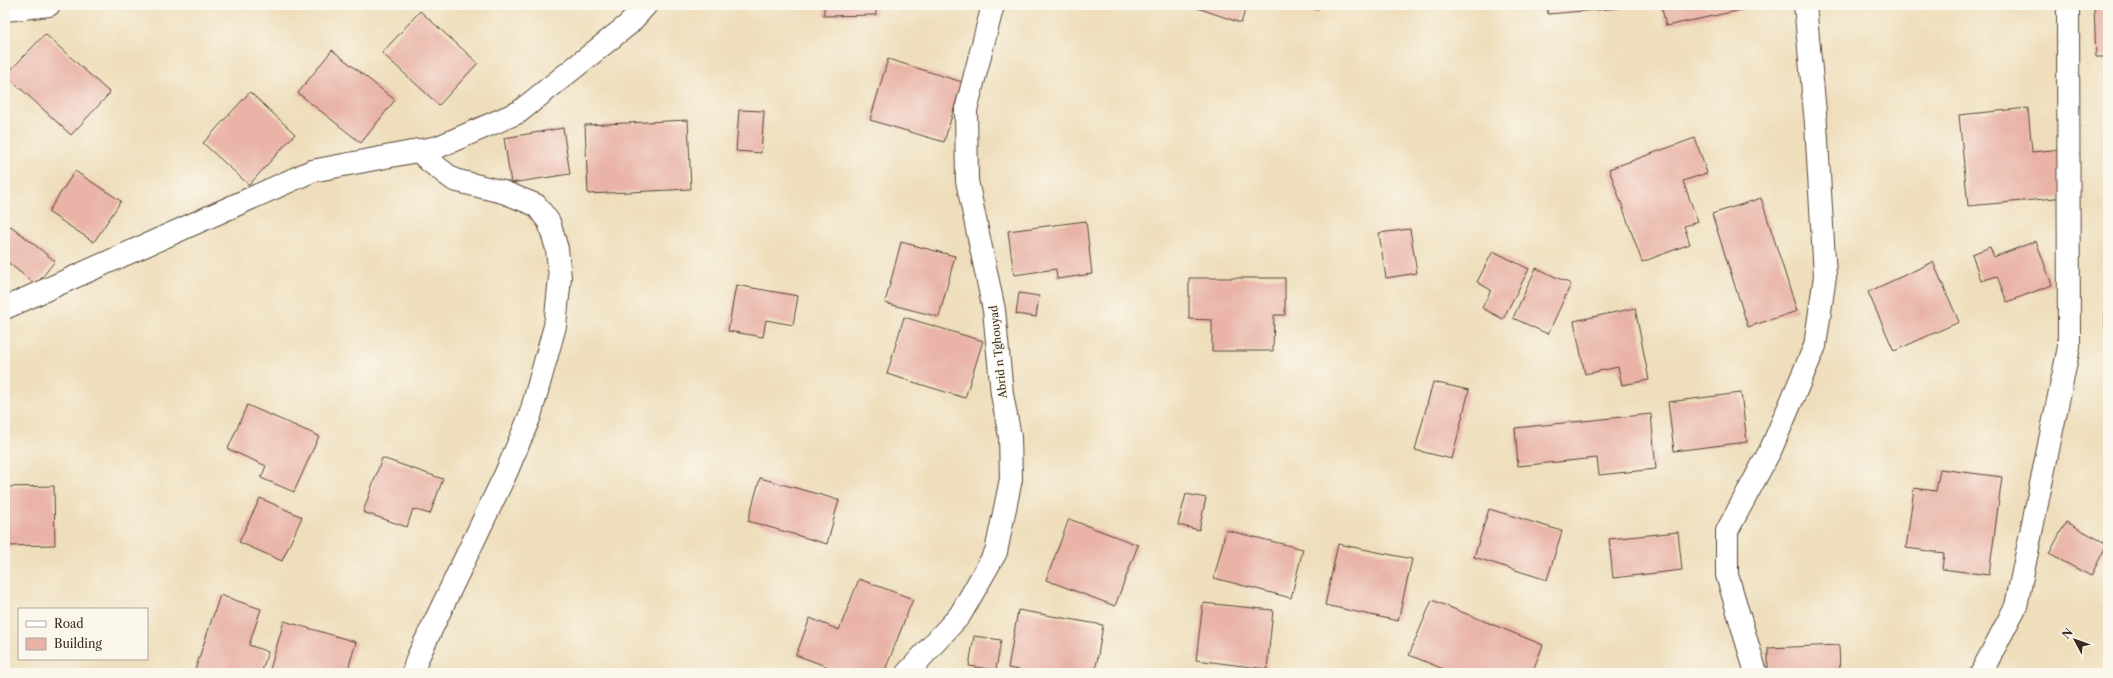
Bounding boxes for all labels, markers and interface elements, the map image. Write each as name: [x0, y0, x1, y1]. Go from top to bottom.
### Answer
street label: Abrid n Tghouyad: [986, 304, 1010, 400]
legend: [18, 608, 148, 660]
text: Road: [54, 616, 84, 631]
north arrow: [2055, 620, 2095, 660]
text: N: [2059, 625, 2076, 642]
text: Building: [54, 636, 102, 651]

